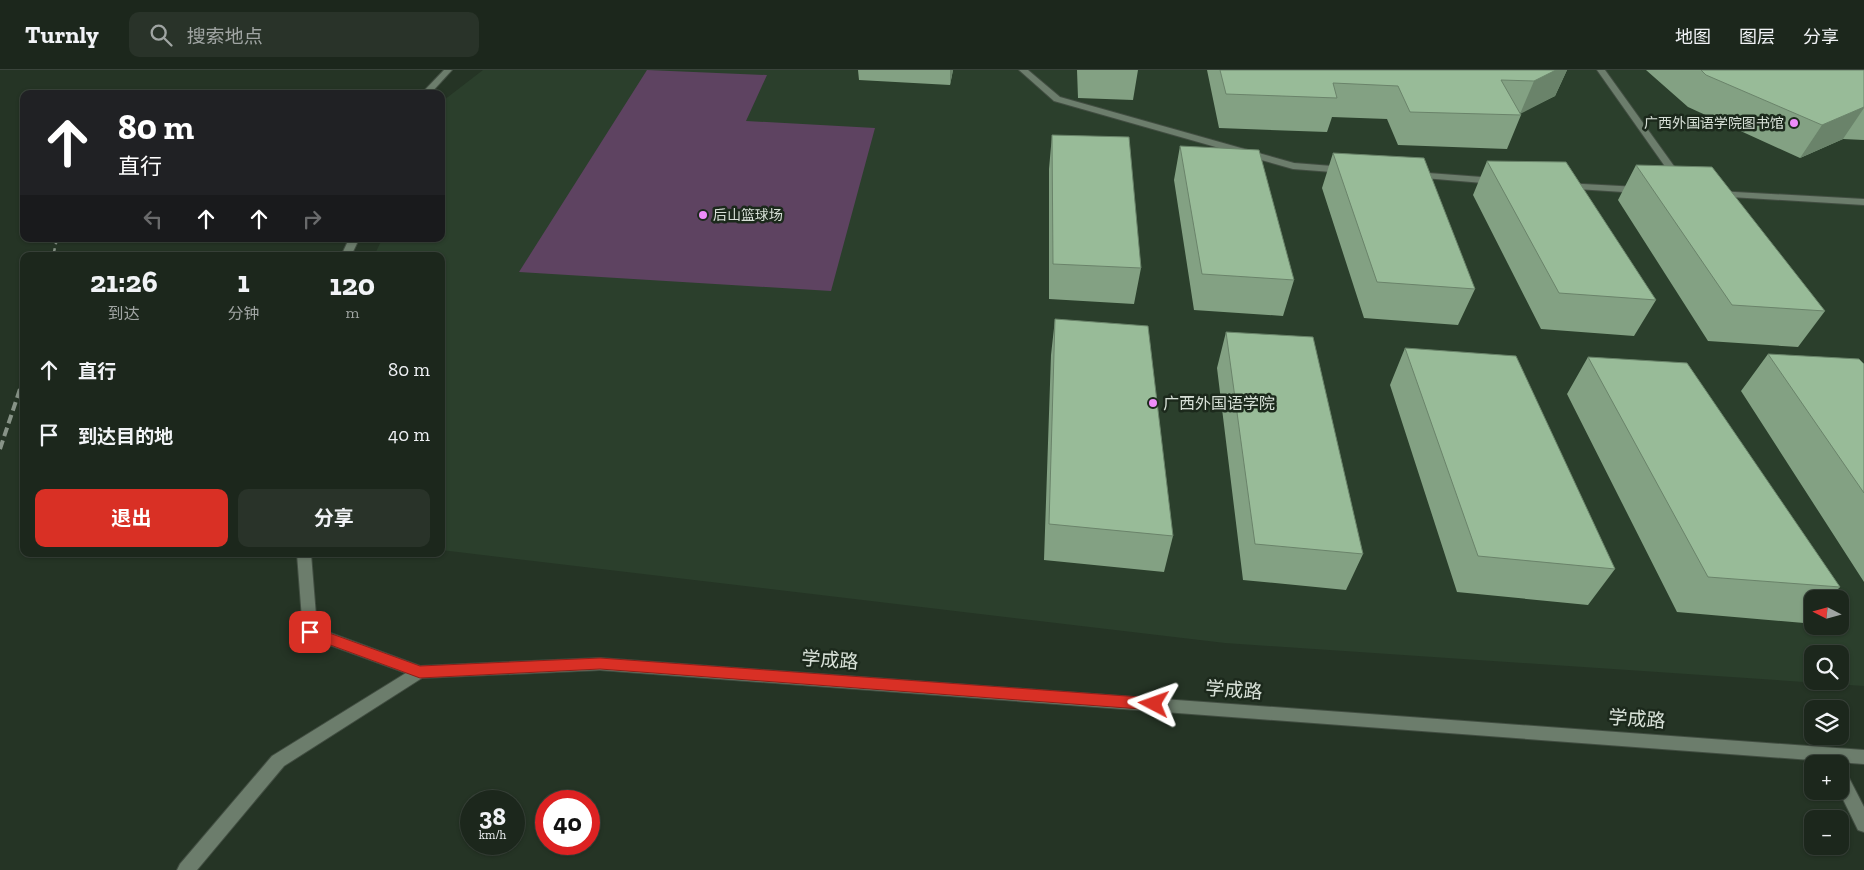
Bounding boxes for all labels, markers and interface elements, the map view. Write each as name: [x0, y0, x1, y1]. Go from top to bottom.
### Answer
search box: [129, 12, 479, 57]
text: Turnly: [25, 20, 99, 49]
icon: search: [147, 21, 175, 49]
text: 搜索地点: [187, 25, 263, 48]
text: 地图: [1675, 26, 1711, 48]
text: 图层: [1739, 26, 1775, 48]
text: 分享: [1803, 26, 1839, 48]
text: 80 m: [118, 106, 194, 148]
icon: ahead: [35, 110, 100, 175]
place label: 广西外国语学院图书馆: [1644, 115, 1784, 132]
marker: 广西外国语学院图书馆: [1788, 117, 1800, 129]
text: 直行: [118, 153, 162, 180]
icon: left: [139, 205, 167, 233]
icon: ahead: [192, 205, 220, 233]
icon: ahead: [245, 205, 273, 233]
icon: right: [298, 205, 326, 233]
place label: 后山篮球场: [713, 207, 783, 224]
marker: 后山篮球场: [697, 209, 709, 221]
text: 21:26: [90, 264, 158, 300]
text: 1: [238, 264, 250, 300]
text: 120: [330, 267, 375, 303]
text: m: [345, 303, 359, 322]
text: 到达: [108, 304, 140, 323]
text: 分钟: [228, 304, 260, 323]
icon: ahead: [35, 356, 63, 384]
text: 80 m: [388, 358, 430, 381]
text: 直行: [78, 360, 116, 383]
place label: 广西外国语学院: [1163, 394, 1275, 413]
marker: 广西外国语学院: [1147, 397, 1159, 409]
icon: arrive: [35, 421, 63, 449]
text: 40 m: [388, 423, 430, 446]
text: 到达目的地: [78, 425, 173, 448]
button: 退出: [35, 489, 228, 547]
button: 分享: [238, 489, 430, 547]
north arrow: [1804, 590, 1849, 635]
map controls: [1804, 590, 1849, 855]
pin: [289, 611, 331, 653]
icon: arrive: [296, 618, 324, 646]
button: search: [1804, 645, 1849, 690]
street label: 学成路: [801, 647, 859, 673]
position arrow: [1127, 677, 1179, 729]
street label: 学成路: [1205, 677, 1263, 703]
button: layers: [1804, 700, 1849, 745]
street label: 学成路: [1608, 706, 1666, 732]
button: +: [1804, 755, 1849, 800]
speed limit sign: 40: [535, 790, 600, 855]
text: 38: [479, 801, 506, 831]
button: −: [1804, 810, 1849, 855]
text: km/h: [479, 828, 506, 842]

